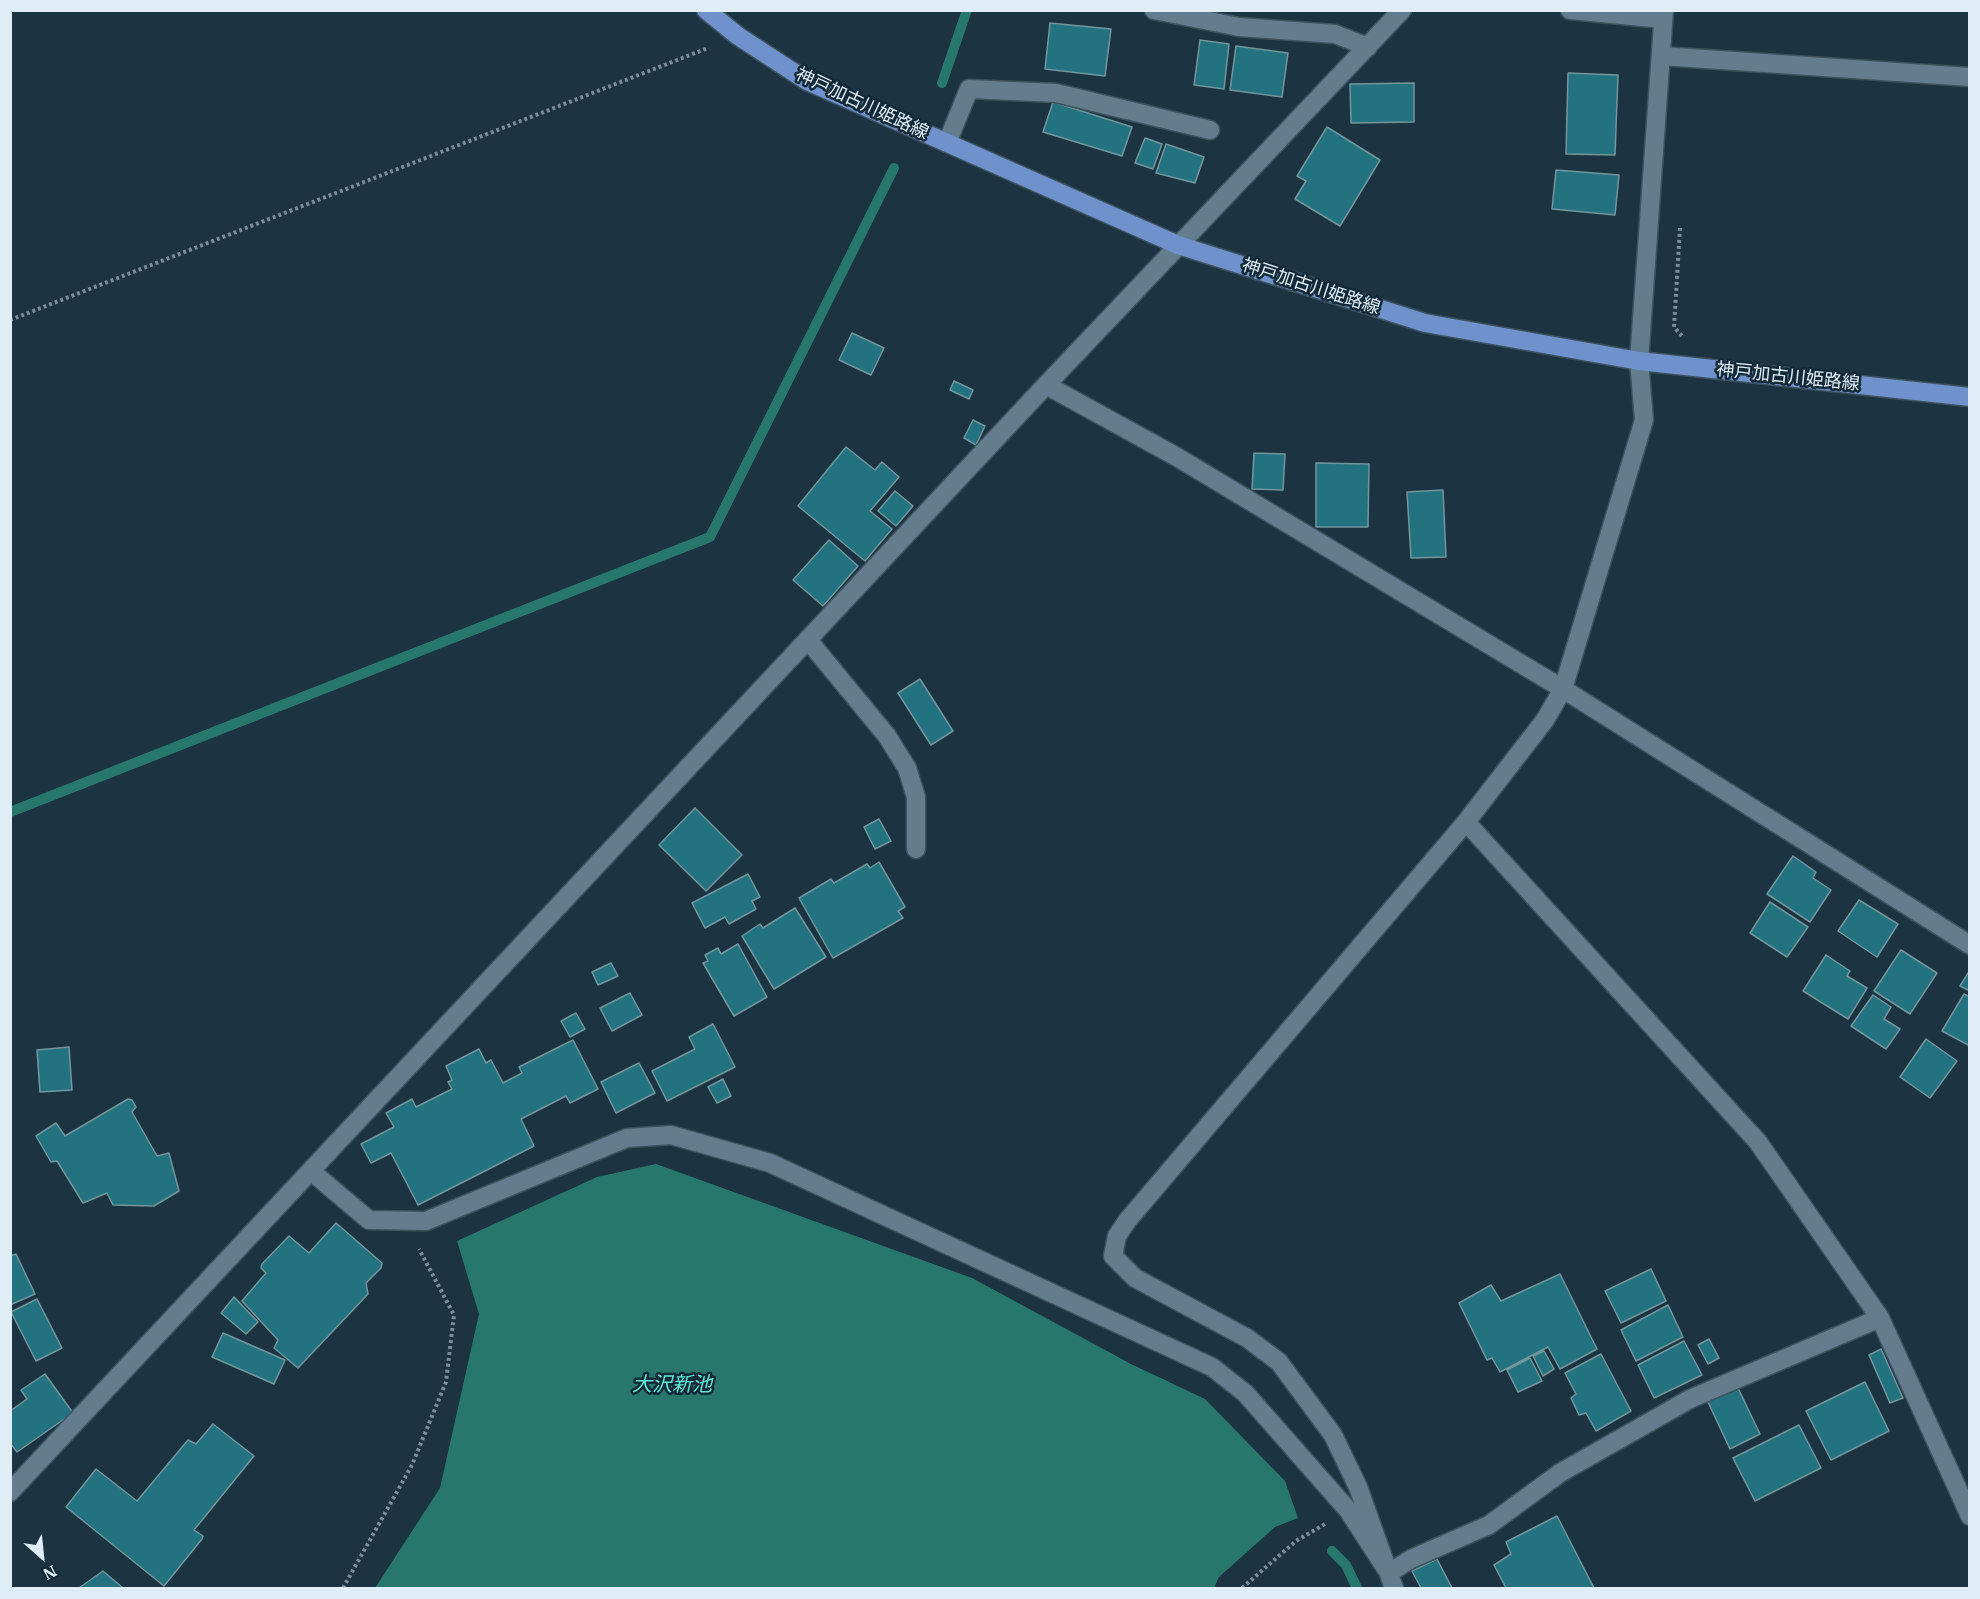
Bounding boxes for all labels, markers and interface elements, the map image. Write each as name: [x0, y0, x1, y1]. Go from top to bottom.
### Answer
street label: 神戸加古川姫路線: [792, 64, 932, 144]
street label: 神戸加古川姫路線: [1239, 254, 1383, 320]
street label: 神戸加古川姫路線: [1715, 359, 1861, 395]
water label: 大沢新池: [632, 1373, 712, 1397]
north arrow: [12, 1527, 72, 1587]
text: N: [40, 1561, 60, 1585]

